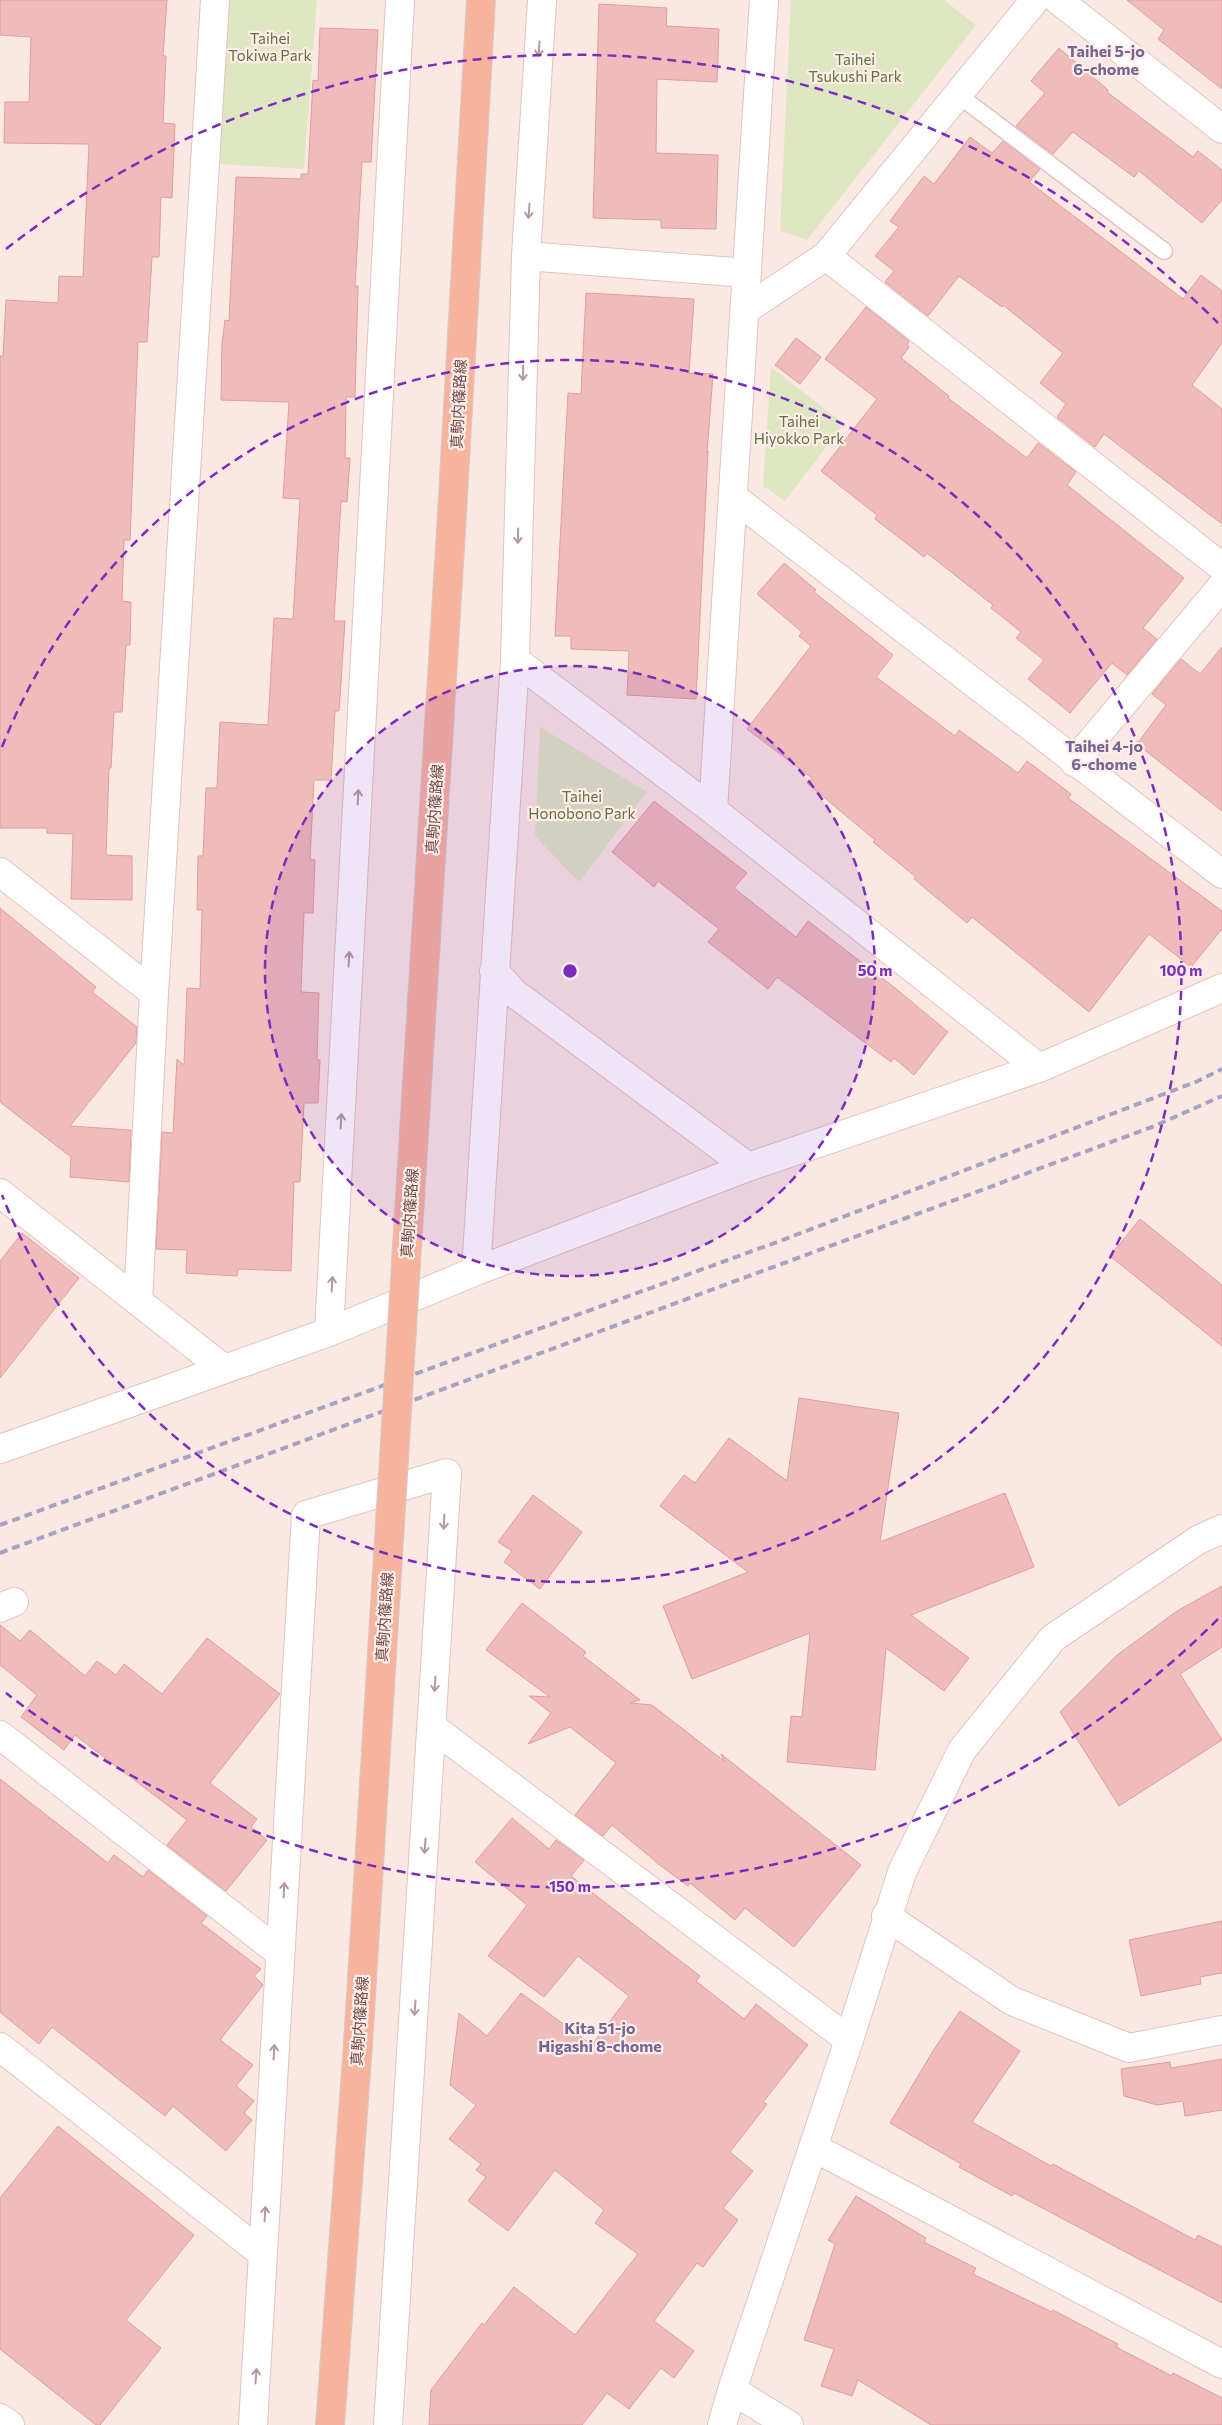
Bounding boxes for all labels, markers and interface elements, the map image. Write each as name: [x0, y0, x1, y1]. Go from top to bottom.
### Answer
park label: Taihei Tokiwa Park: [228, 29, 312, 64]
one-way arrow: [534, 40, 543, 56]
district label: Taihei 5-jo 6-chome: [1067, 41, 1145, 78]
park label: Taihei Tsukushi Park: [808, 50, 902, 85]
one-way arrow: [524, 203, 533, 219]
street label: 真駒内篠路線: [447, 359, 469, 449]
one-way arrow: [518, 365, 527, 381]
park label: Taihei Hiyokko Park: [754, 412, 844, 447]
one-way arrow: [514, 527, 523, 543]
district label: Taihei 4-jo 6-chome: [1065, 736, 1143, 773]
street label: 真駒内篠路線: [422, 763, 446, 855]
park label: Taihei Honobono Park: [528, 787, 636, 822]
one-way arrow: [353, 789, 362, 805]
one-way arrow: [345, 951, 354, 967]
text: 50 m: [858, 961, 892, 979]
text: 100 m: [1160, 961, 1202, 979]
centre of rings: [561, 962, 579, 980]
one-way arrow: [336, 1114, 345, 1130]
street label: 真駒内篠路線: [397, 1167, 421, 1259]
one-way arrow: [328, 1276, 337, 1292]
one-way arrow: [440, 1513, 449, 1529]
street label: 真駒内篠路線: [372, 1571, 396, 1663]
one-way arrow: [430, 1675, 439, 1691]
one-way arrow: [420, 1838, 429, 1854]
text: 150 m: [549, 1877, 591, 1895]
one-way arrow: [279, 1882, 288, 1898]
street label: 真駒内篠路線: [347, 1975, 371, 2067]
one-way arrow: [410, 2000, 419, 2016]
district label: Kita 51-jo Higashi 8-chome: [538, 2018, 662, 2055]
one-way arrow: [270, 2044, 279, 2060]
one-way arrow: [261, 2206, 270, 2222]
one-way arrow: [251, 2369, 260, 2385]

